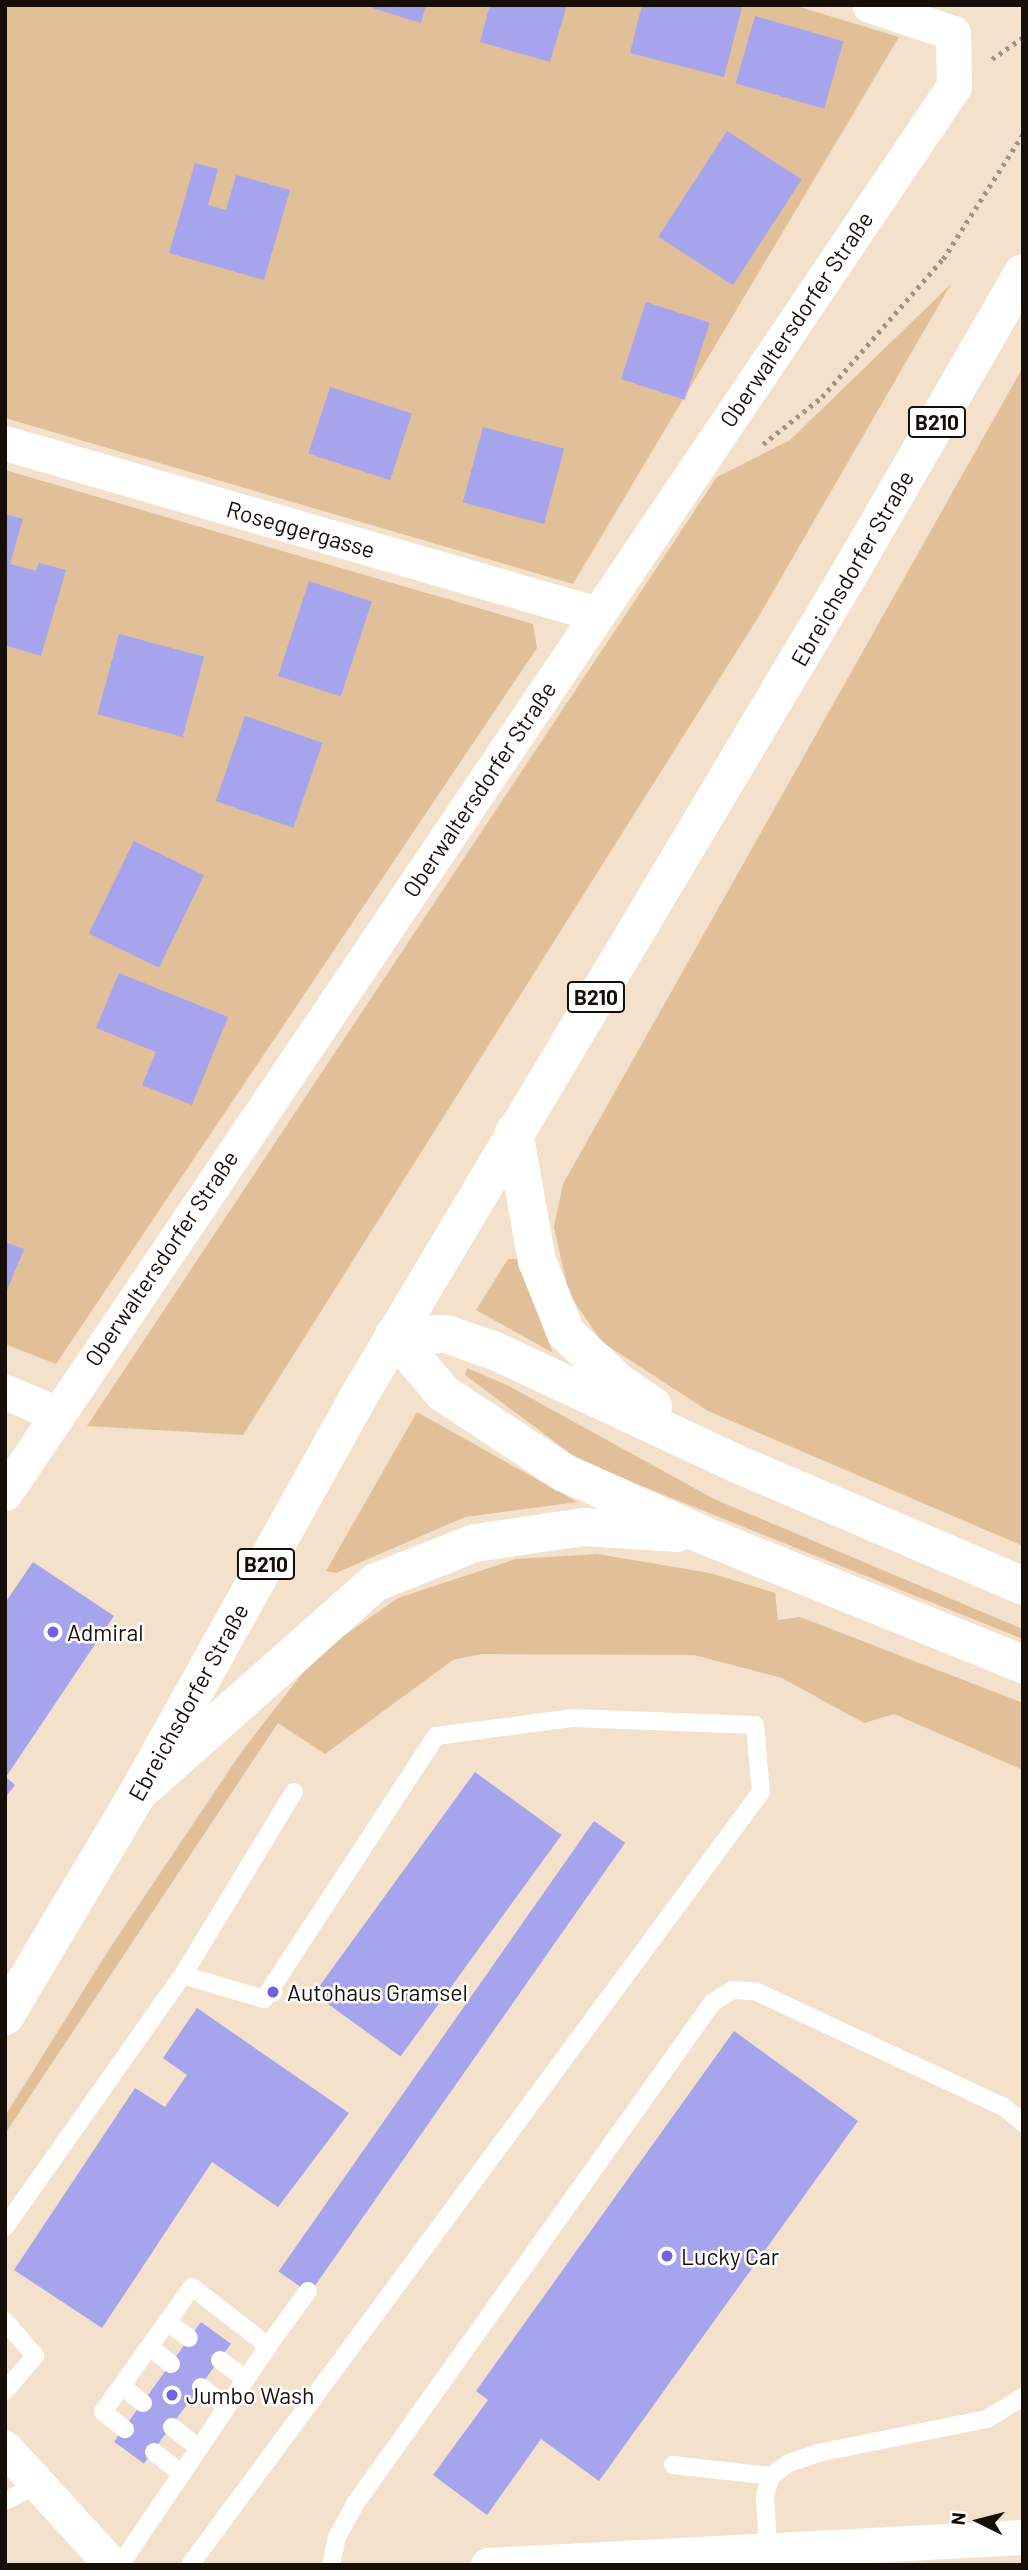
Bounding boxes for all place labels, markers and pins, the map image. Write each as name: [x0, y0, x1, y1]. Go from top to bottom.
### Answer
place label: Admiral: [67, 1618, 143, 1646]
marker: Admiral: [45, 1624, 61, 1640]
place label: Autohaus Gramsel: [287, 1978, 468, 2006]
marker: Autohaus Gramsel: [265, 1984, 281, 2000]
place label: Lucky Car: [681, 2242, 779, 2270]
marker: Lucky Car: [659, 2248, 675, 2264]
place label: Jumbo Wash: [186, 2381, 314, 2409]
marker: Jumbo Wash: [164, 2387, 180, 2403]

